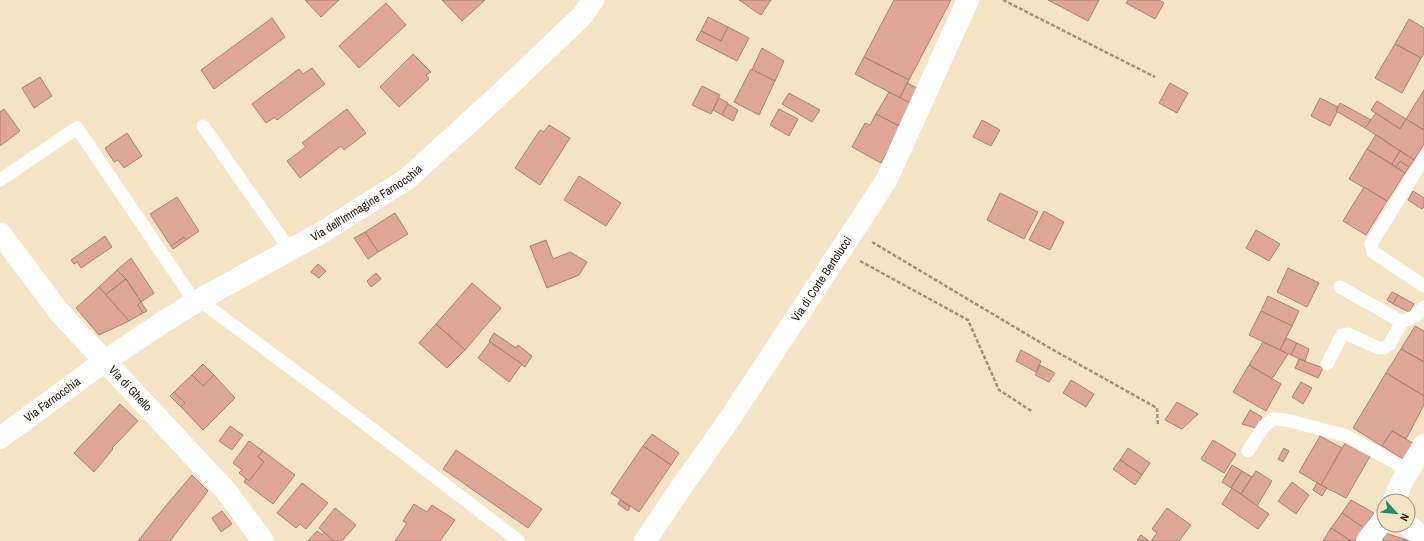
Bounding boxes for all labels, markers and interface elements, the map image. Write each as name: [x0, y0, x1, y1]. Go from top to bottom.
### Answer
street label: Via dell'Immagine Farnocchia: [308, 161, 426, 245]
street label: Via di Corte Bertolucci: [788, 233, 856, 325]
street label: Via di Ghello: [105, 362, 155, 415]
street label: Via Farnocchia: [21, 373, 84, 426]
north arrow: [1376, 493, 1416, 533]
text: N: [1397, 511, 1413, 524]

